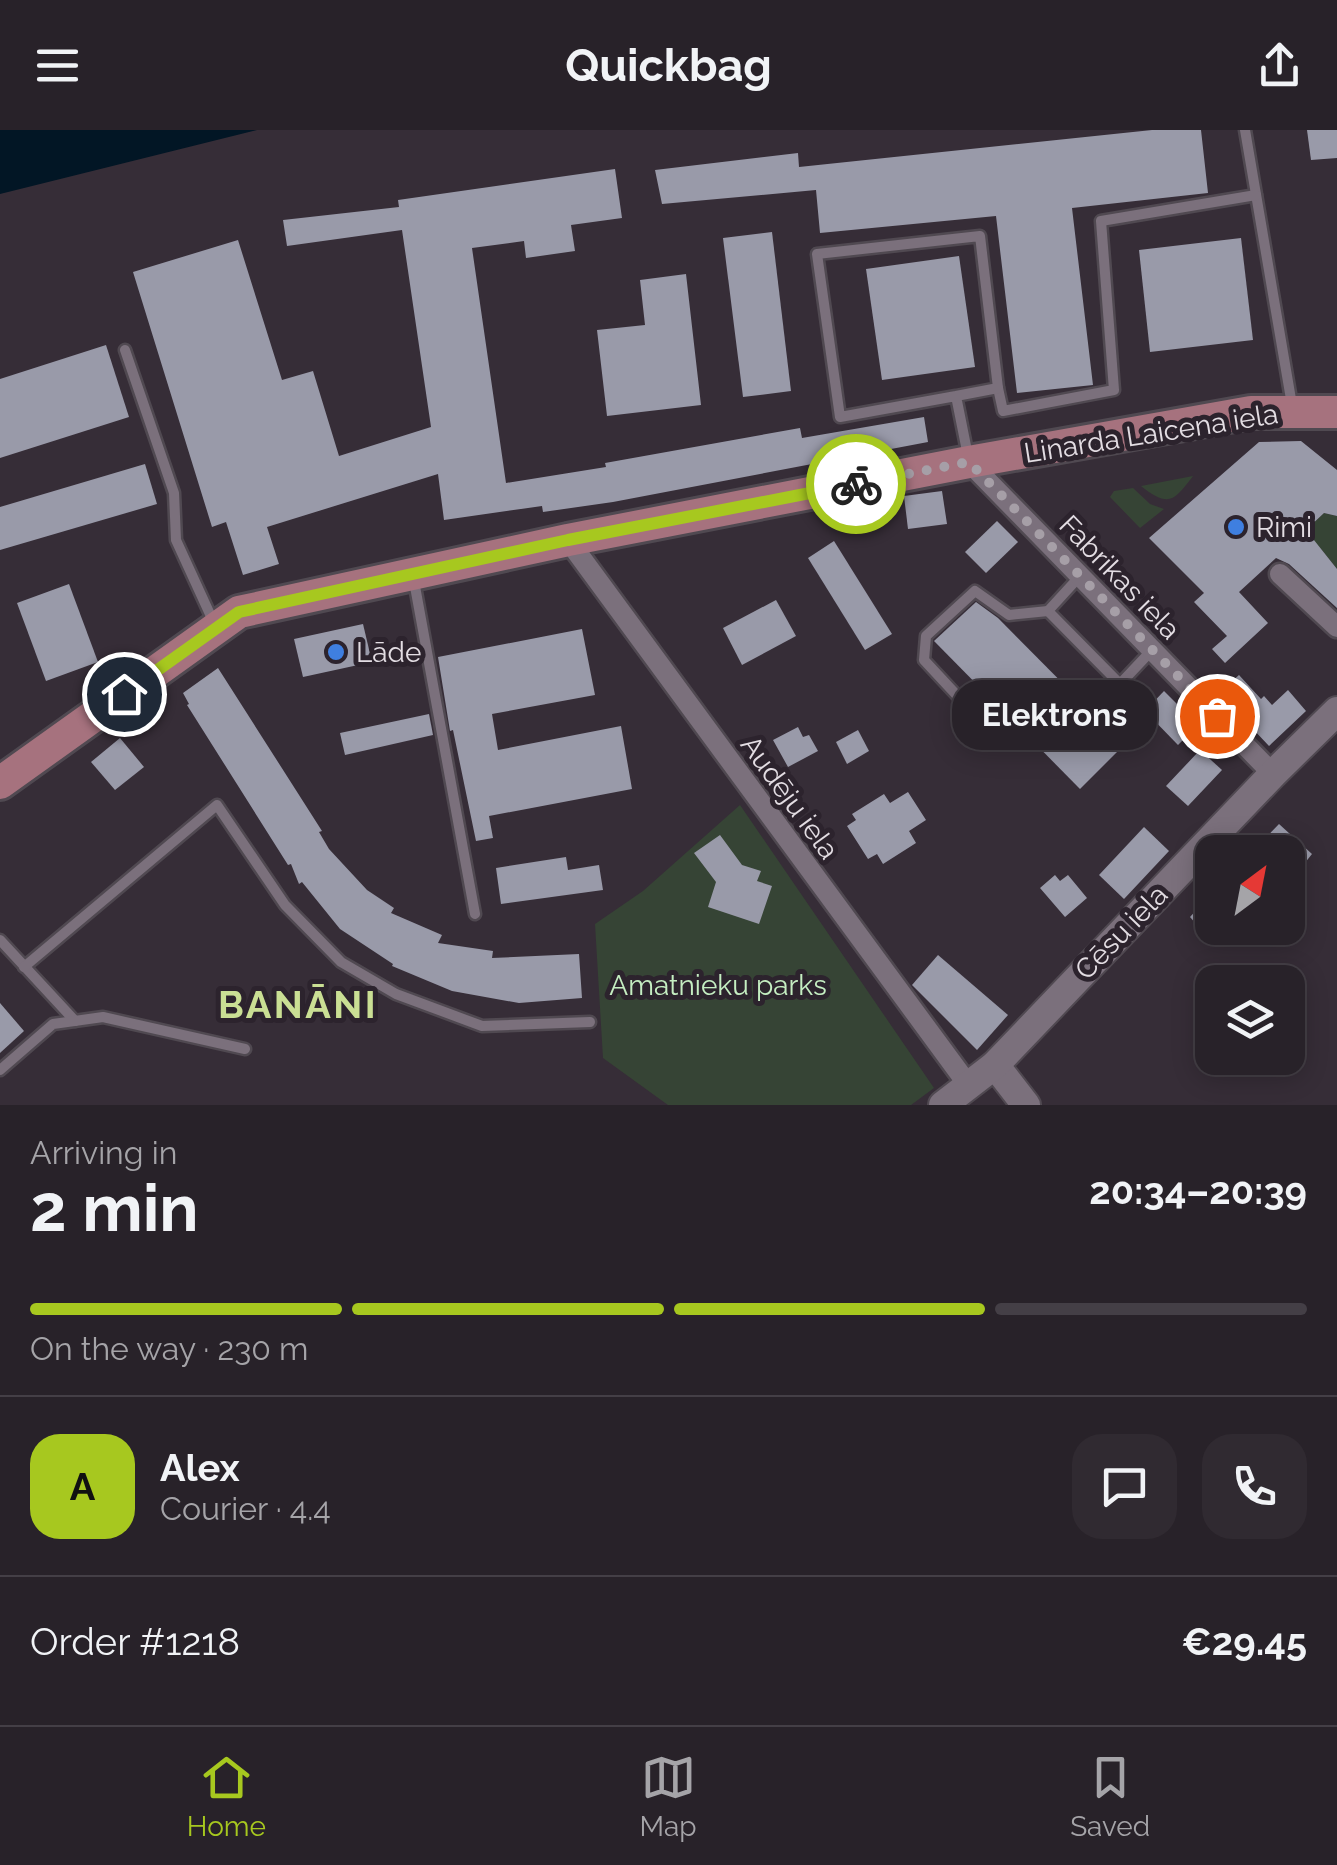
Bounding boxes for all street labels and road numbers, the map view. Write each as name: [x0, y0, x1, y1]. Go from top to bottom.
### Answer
street label: Linarda Laicena iela: [1022, 397, 1280, 470]
street label: Fabrikas iela: [1052, 509, 1187, 646]
street label: Audēju iela: [734, 729, 845, 865]
street label: Cēsu iela: [1068, 878, 1174, 986]

